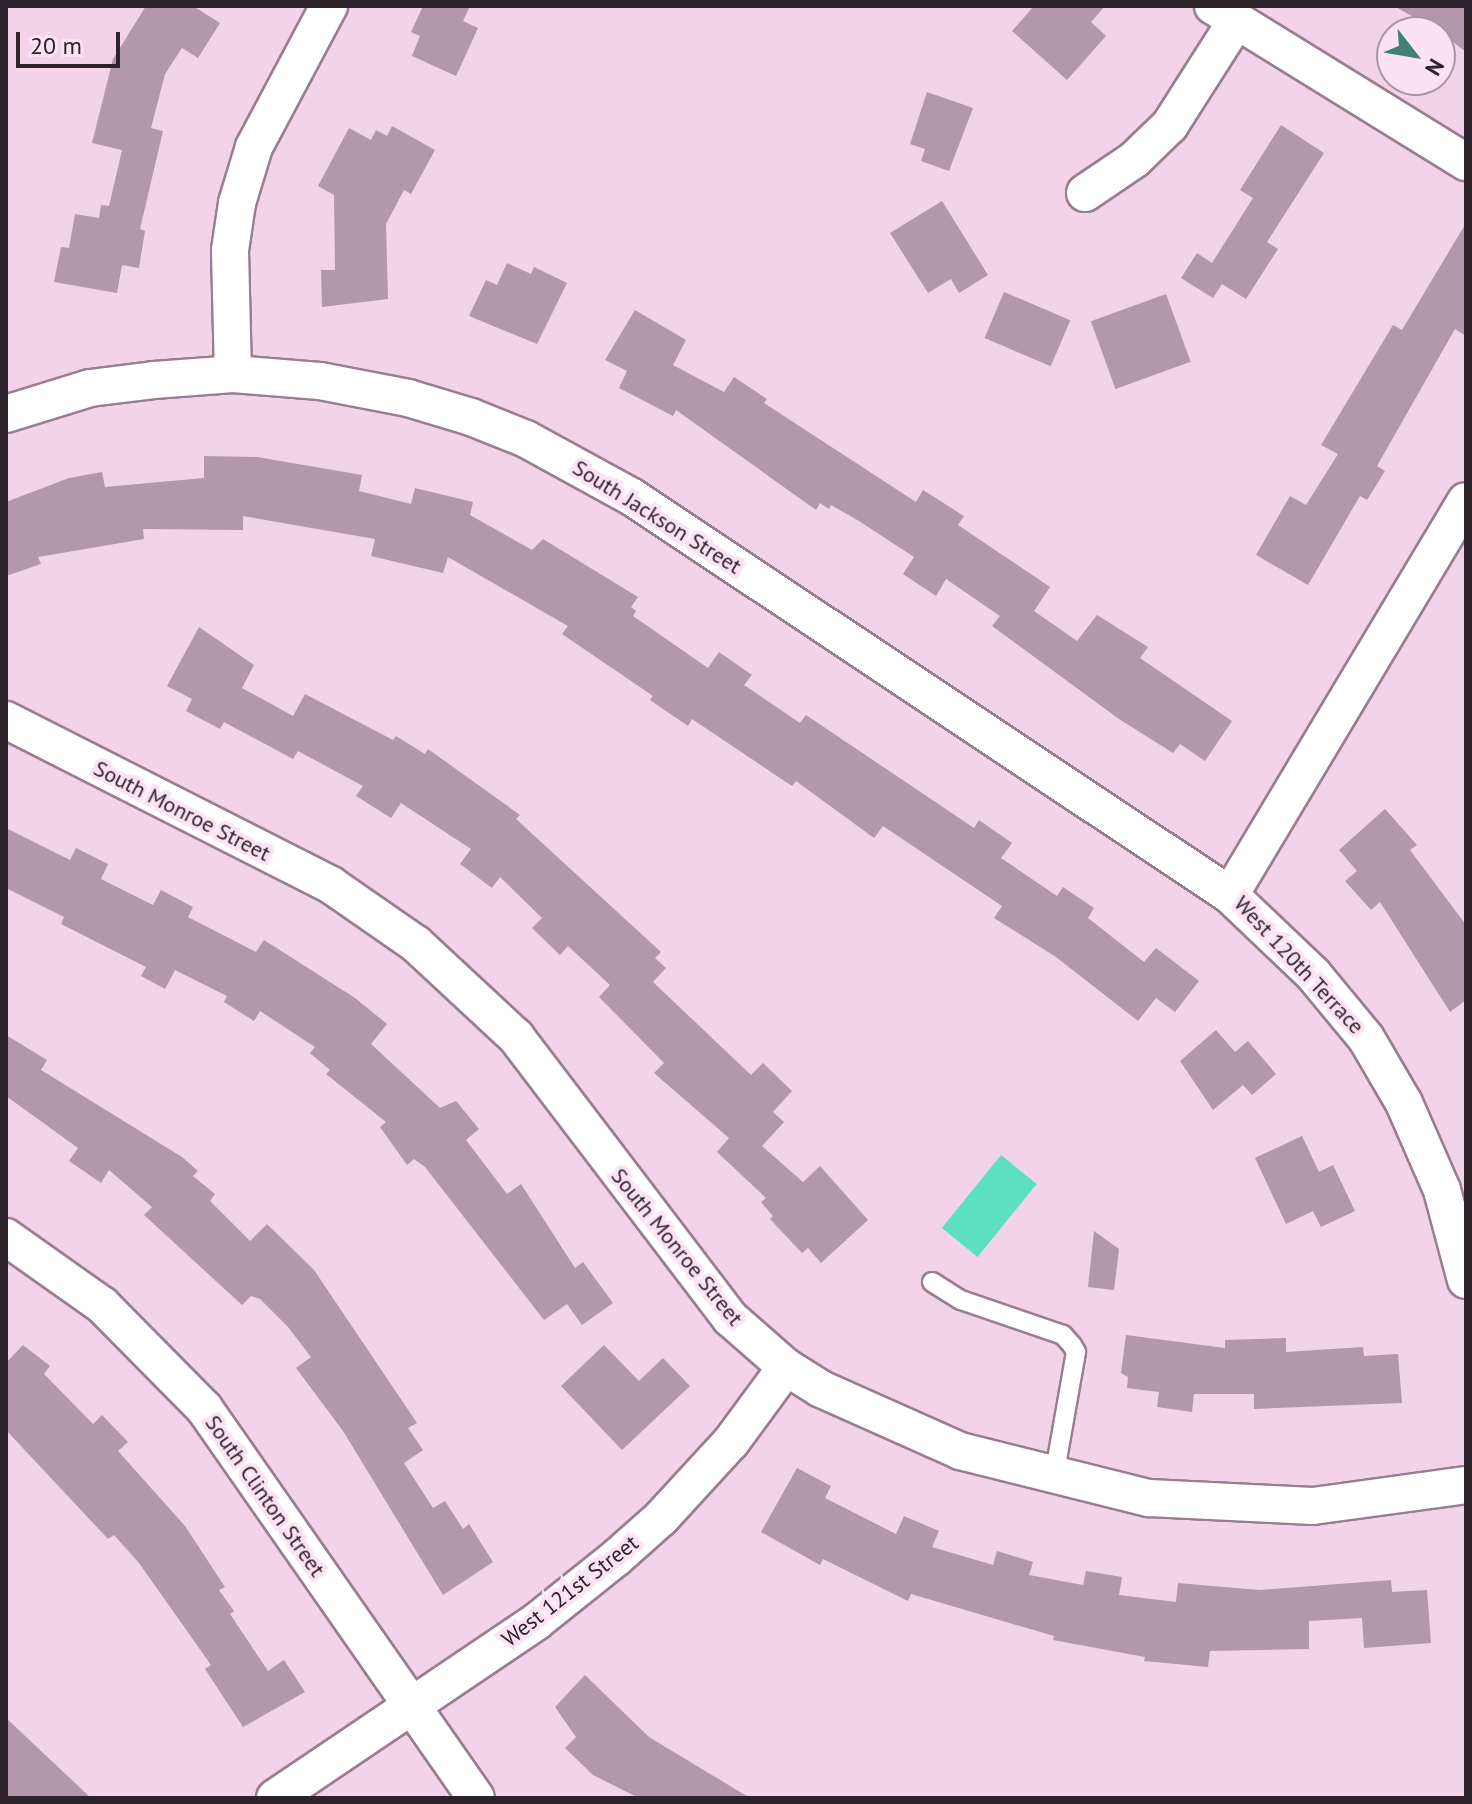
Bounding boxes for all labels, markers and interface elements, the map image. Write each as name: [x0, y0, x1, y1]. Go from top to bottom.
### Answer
scale bar: [20, 16, 124, 66]
north arrow: [1376, 16, 1456, 96]
text: 20 m: [30, 30, 82, 61]
text: N: [1419, 54, 1451, 81]
street label: South Jackson Street: [568, 455, 746, 579]
street label: South Monroe Street: [89, 755, 275, 867]
street label: West 120th Terrace: [1228, 890, 1370, 1040]
street label: South Monroe Street: [606, 1163, 748, 1331]
street label: South Clinton Street: [199, 1410, 331, 1582]
street label: West 121st Street: [497, 1530, 643, 1652]

